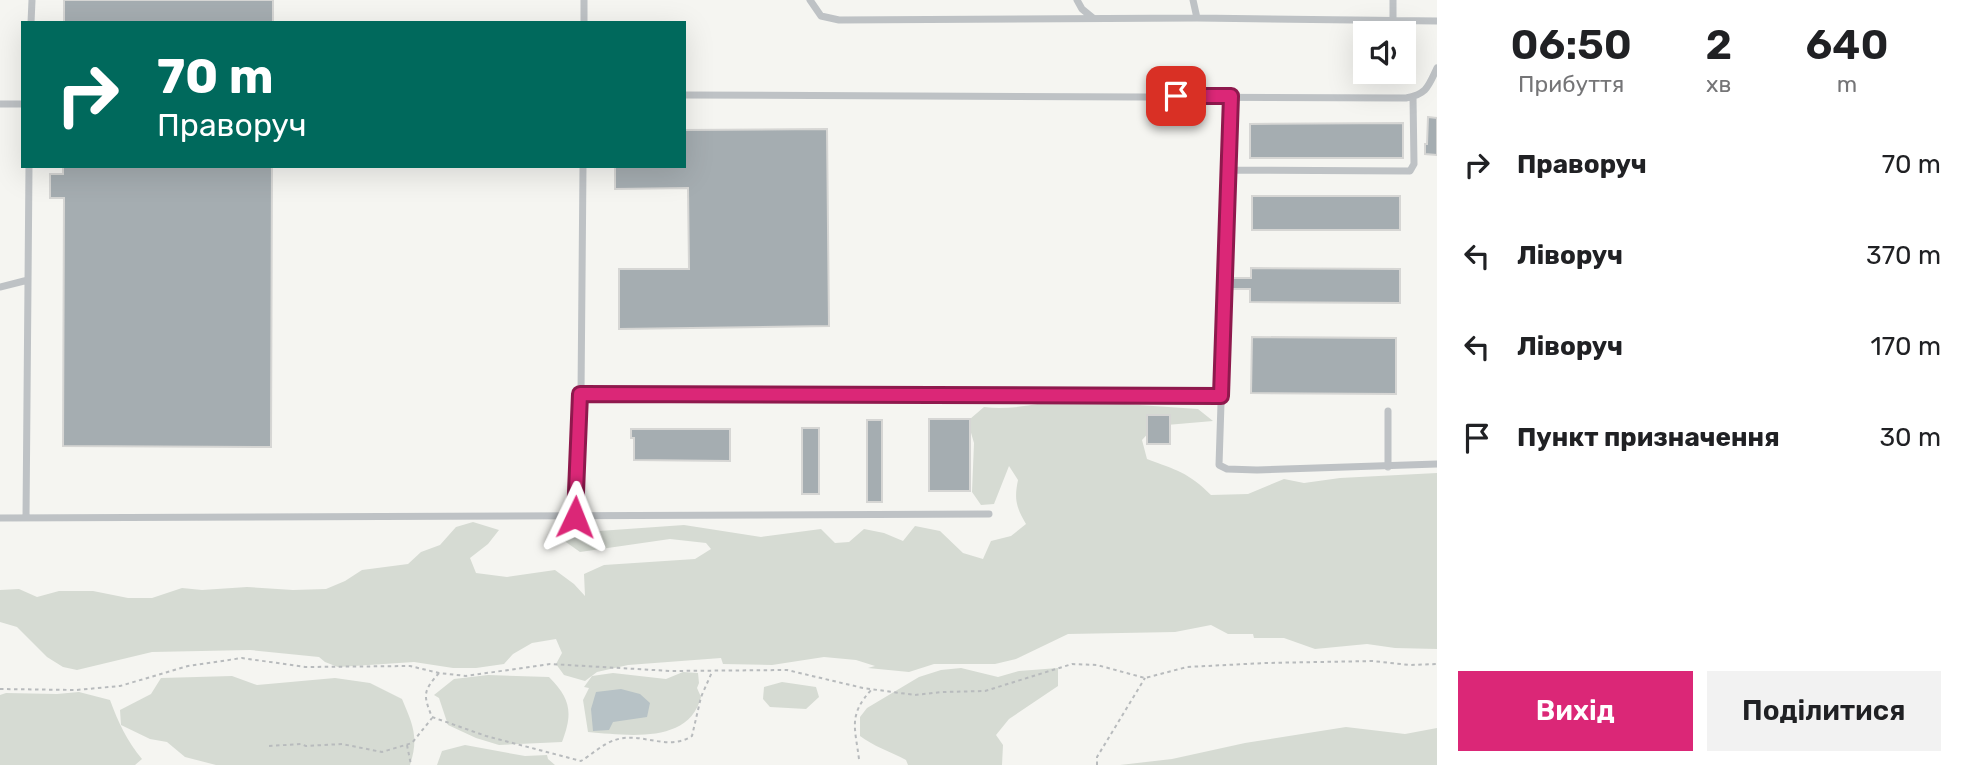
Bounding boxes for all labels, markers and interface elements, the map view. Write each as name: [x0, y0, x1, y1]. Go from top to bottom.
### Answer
text: 06:50: [1511, 20, 1632, 70]
text: 2: [1705, 20, 1732, 70]
text: 640: [1806, 20, 1888, 70]
map controls: [1353, 21, 1416, 84]
button: sound: [1353, 21, 1416, 84]
text: 70 m: [157, 47, 274, 105]
icon: right: [42, 49, 133, 140]
pin: [1146, 66, 1206, 126]
text: Прибуття: [1518, 70, 1624, 98]
text: хв: [1706, 70, 1731, 98]
text: m: [1837, 70, 1857, 98]
icon: arrive: [1157, 77, 1195, 115]
text: Праворуч: [157, 106, 306, 144]
icon: right: [1458, 146, 1496, 184]
text: Праворуч: [1517, 149, 1647, 180]
text: 70 m: [1882, 149, 1941, 180]
icon: left: [1458, 237, 1496, 275]
text: Ліворуч: [1517, 240, 1623, 271]
text: 370 m: [1866, 240, 1941, 271]
icon: left: [1458, 328, 1496, 366]
text: Ліворуч: [1517, 331, 1623, 362]
text: 170 m: [1871, 331, 1941, 362]
icon: arrive: [1458, 419, 1496, 457]
text: Пункт призначення: [1517, 422, 1780, 453]
text: 30 m: [1879, 422, 1941, 453]
position arrow: [538, 480, 612, 554]
button: Вихід: [1458, 671, 1693, 751]
button: Поділитися: [1707, 671, 1941, 751]

